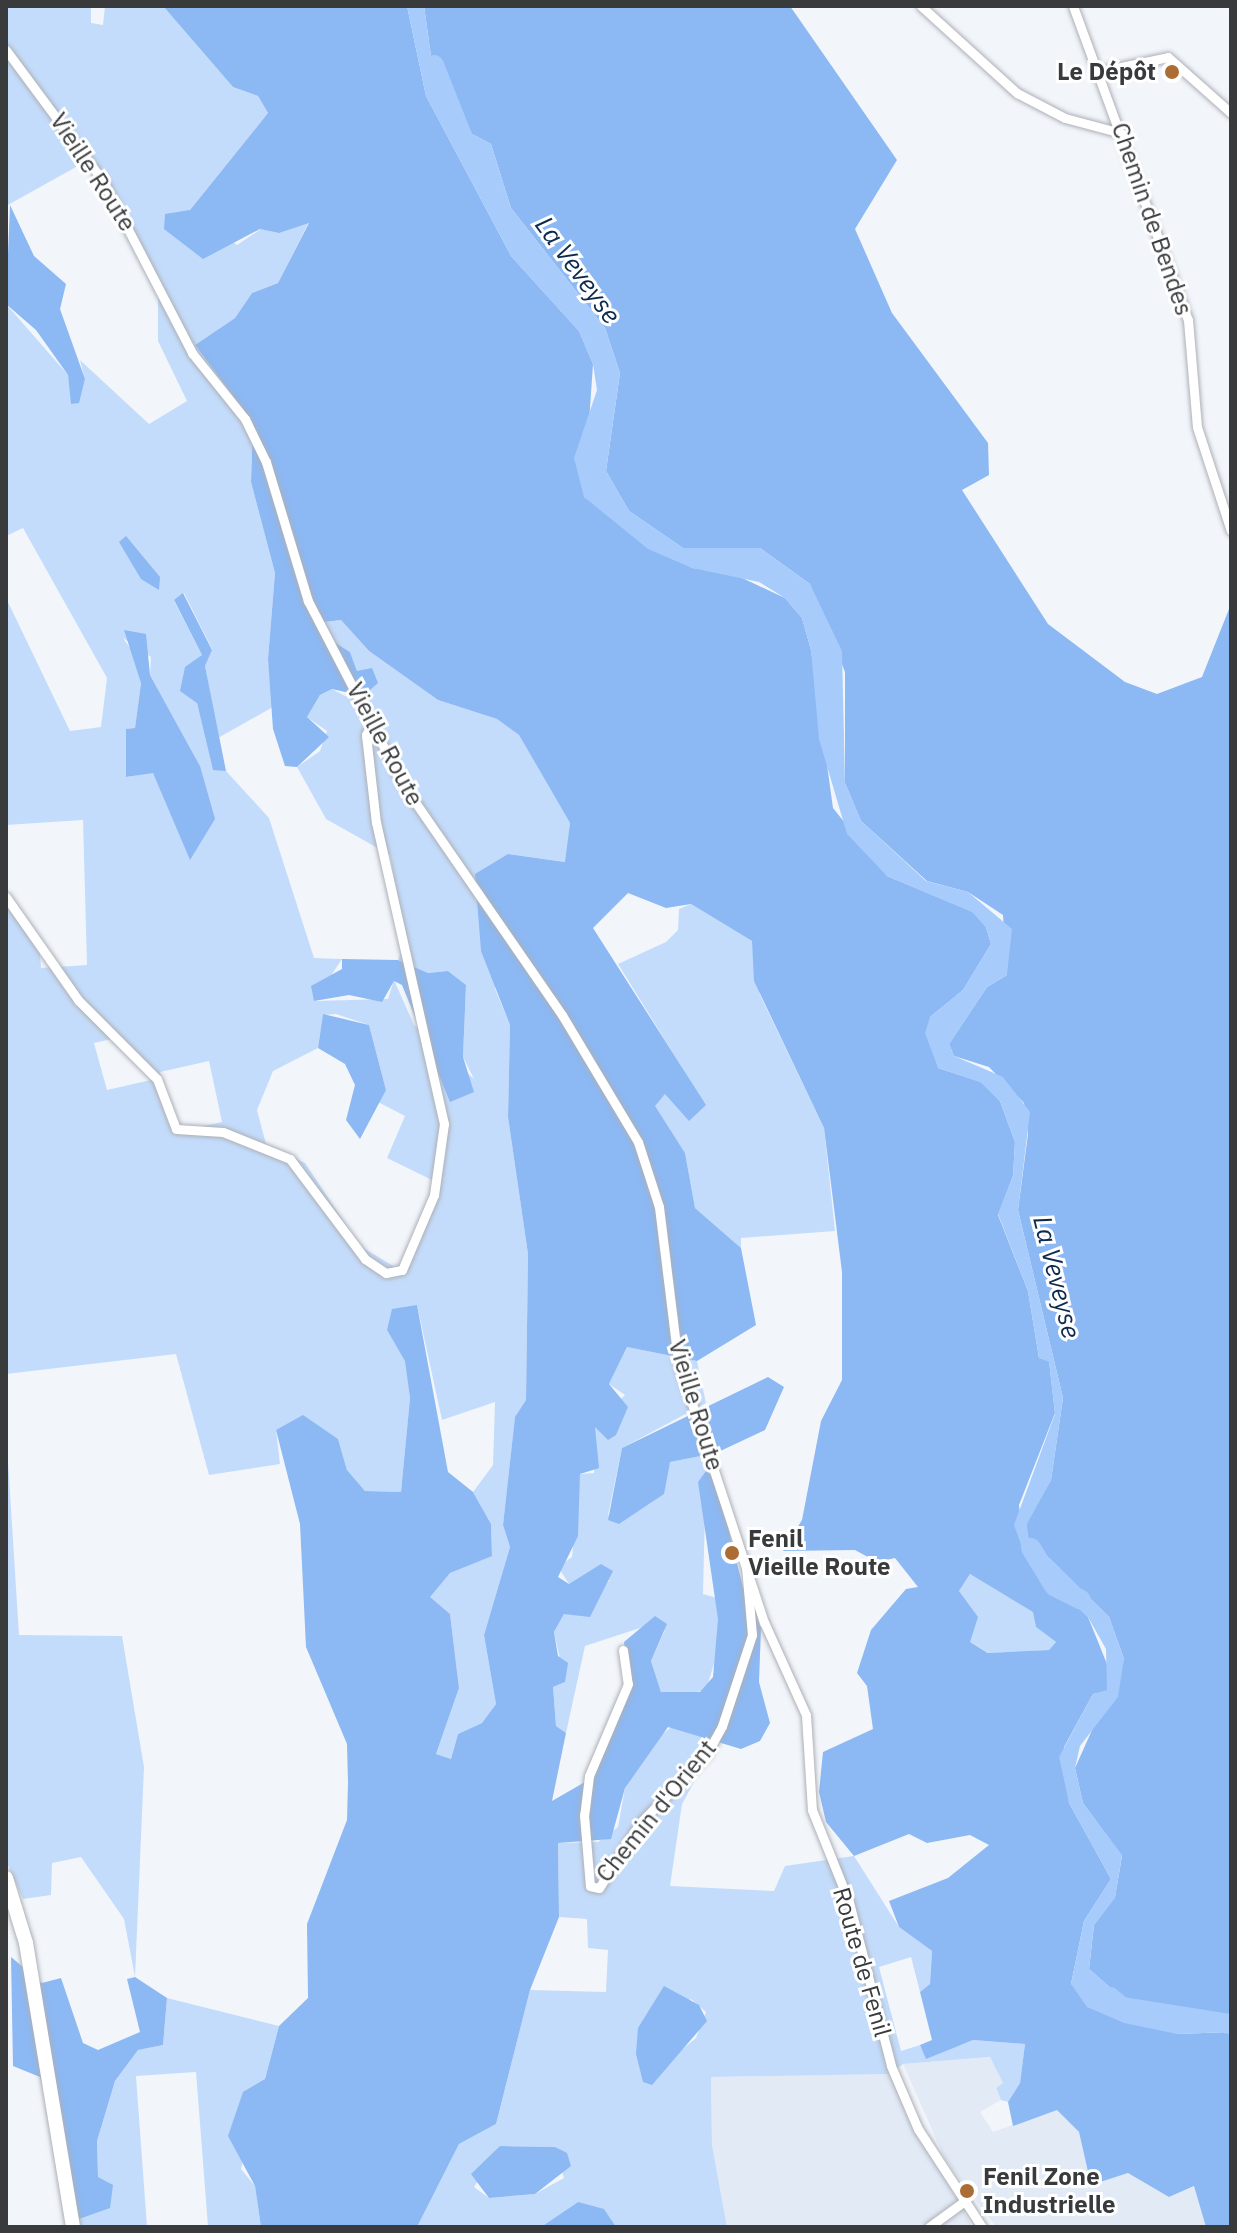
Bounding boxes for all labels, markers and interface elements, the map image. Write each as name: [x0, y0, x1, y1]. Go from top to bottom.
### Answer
place label: Le Dépôt: [1057, 58, 1156, 86]
marker: Le Dépôt: [1163, 63, 1181, 81]
street label: Vieille Route: [44, 107, 142, 237]
street label: Chemin de Bendes: [1106, 119, 1198, 319]
water label: La Veveyse: [529, 210, 627, 330]
street label: Vieille Route: [341, 678, 429, 810]
water label: La Veveyse: [1027, 1213, 1087, 1341]
street label: Vieille Route: [662, 1336, 730, 1474]
place label: Fenil Vieille Route: [748, 1525, 891, 1581]
marker: Fenil Vieille Route: [723, 1544, 741, 1562]
street label: Chemin d'Orient: [590, 1734, 722, 1888]
street label: Route de Fenil: [827, 1884, 897, 2040]
place label: Fenil Zone Industrielle: [983, 2163, 1116, 2219]
marker: Fenil Zone Industrielle: [958, 2182, 976, 2200]

